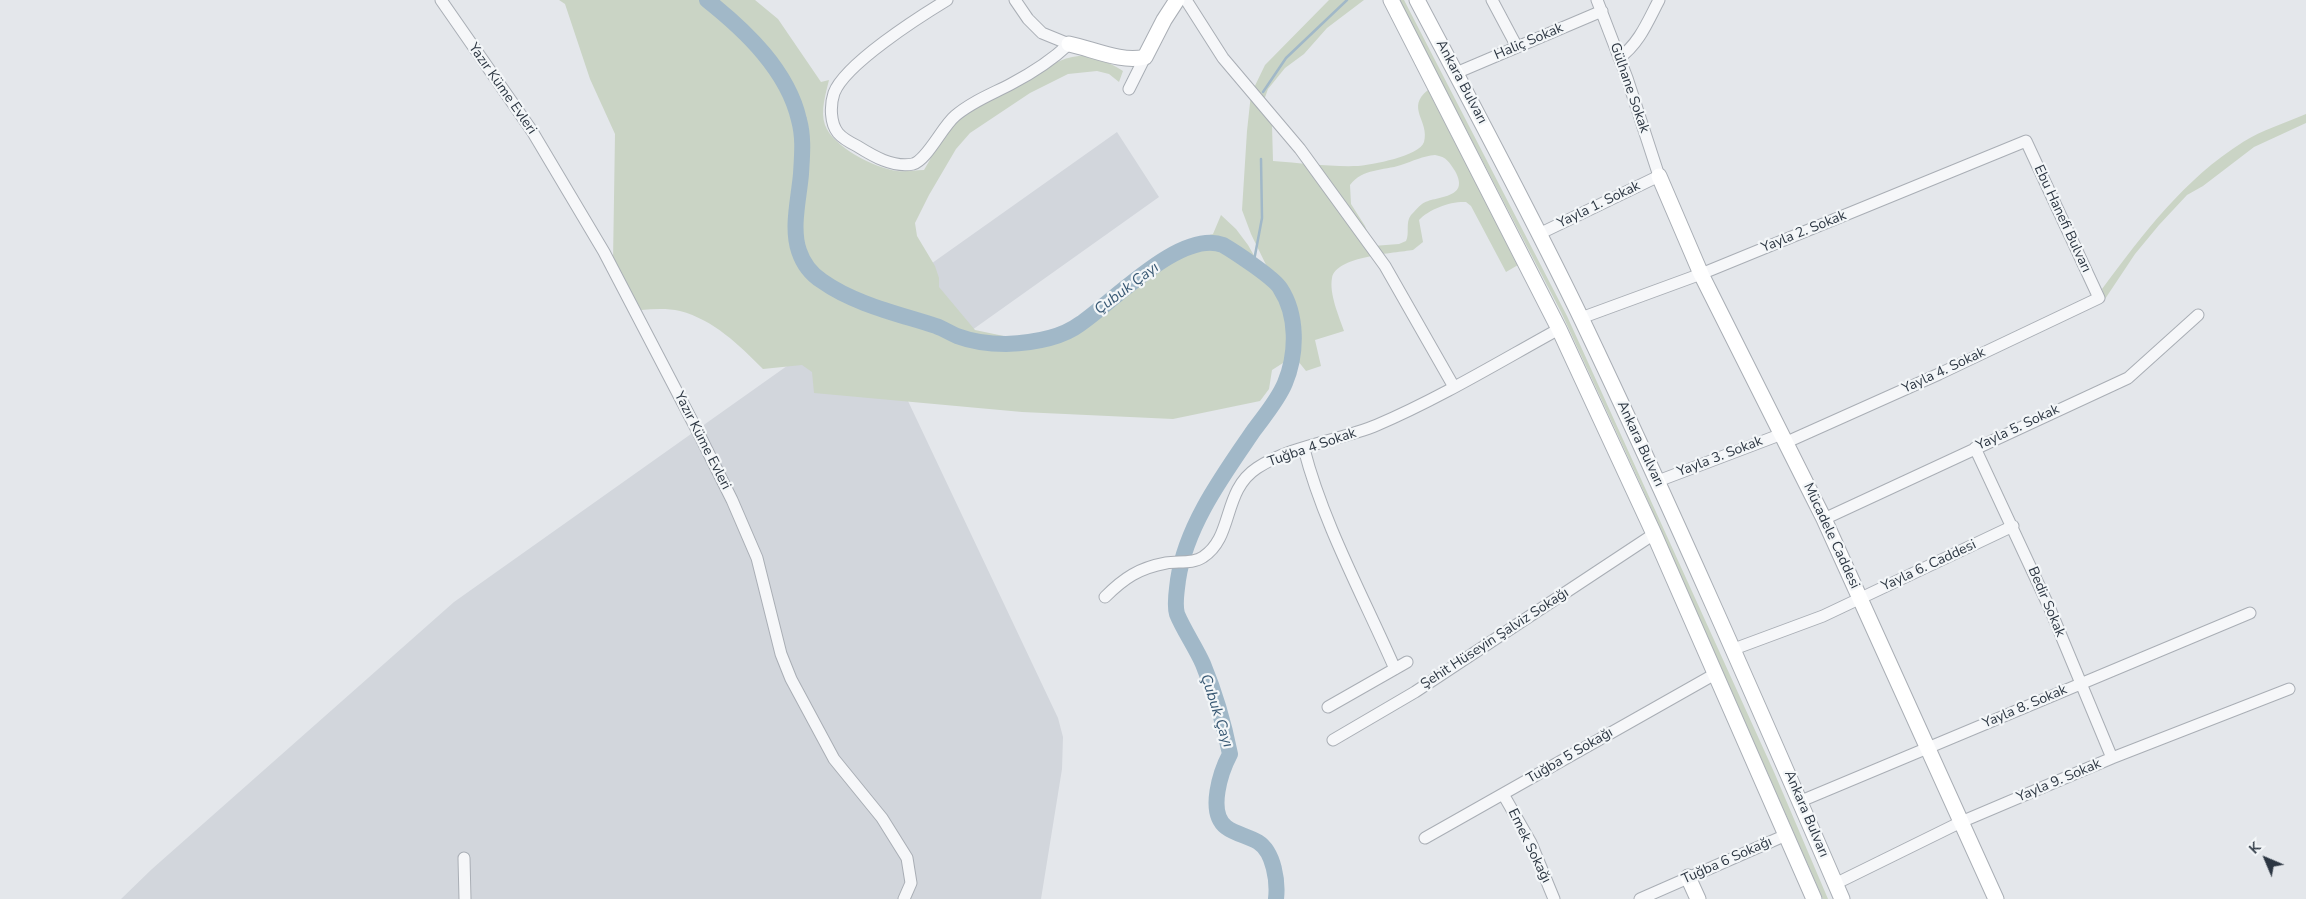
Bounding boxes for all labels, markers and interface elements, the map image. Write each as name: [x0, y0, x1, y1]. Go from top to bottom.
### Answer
street label: Haliç Sokak: [1492, 20, 1566, 64]
street label: Ankara Bulvarı: [1432, 37, 1490, 127]
street label: Yazır Küme Evleri: [464, 40, 540, 138]
street label: Gülhane Sokak: [1606, 41, 1652, 135]
street label: Ebu Hanefi Bulvarı: [2030, 163, 2094, 275]
street label: Yayla 1. Sokak: [1555, 178, 1643, 232]
street label: Yayla 2. Sokak: [1759, 207, 1849, 257]
water label: Çubuk Çayı: [1091, 259, 1163, 319]
street label: Yayla 4. Sokak: [1900, 344, 1988, 398]
street label: Yazır Küme Evleri: [670, 389, 734, 493]
street label: Ankara Bulvarı: [1613, 399, 1667, 489]
street label: Yayla 5. Sokak: [1974, 401, 2062, 455]
street label: Tuğba 4 Sokak: [1266, 425, 1358, 471]
street label: Yayla 3. Sokak: [1675, 433, 1765, 481]
street label: Mücadele Caddesi: [1799, 480, 1863, 592]
street label: Yayla 6. Caddesi: [1879, 537, 1979, 595]
street label: Bedir Sokak: [2024, 564, 2068, 640]
street label: Şehit Hüseyin Şalviz Sokağı: [1418, 585, 1572, 693]
water label: Çubuk Çayı: [1196, 672, 1236, 750]
street label: Yayla 8. Sokak: [1980, 682, 2070, 732]
street label: Tuğba 5 Sokağı: [1524, 725, 1616, 787]
street label: Yayla 9. Sokak: [2014, 756, 2104, 806]
street label: Ankara Bulvarı: [1780, 768, 1832, 860]
street label: Emek Sokağı: [1504, 806, 1554, 886]
street label: Tuğba 6 Sokağı: [1679, 834, 1775, 888]
north arrow: [2241, 834, 2291, 884]
text: K: [2245, 838, 2265, 858]

